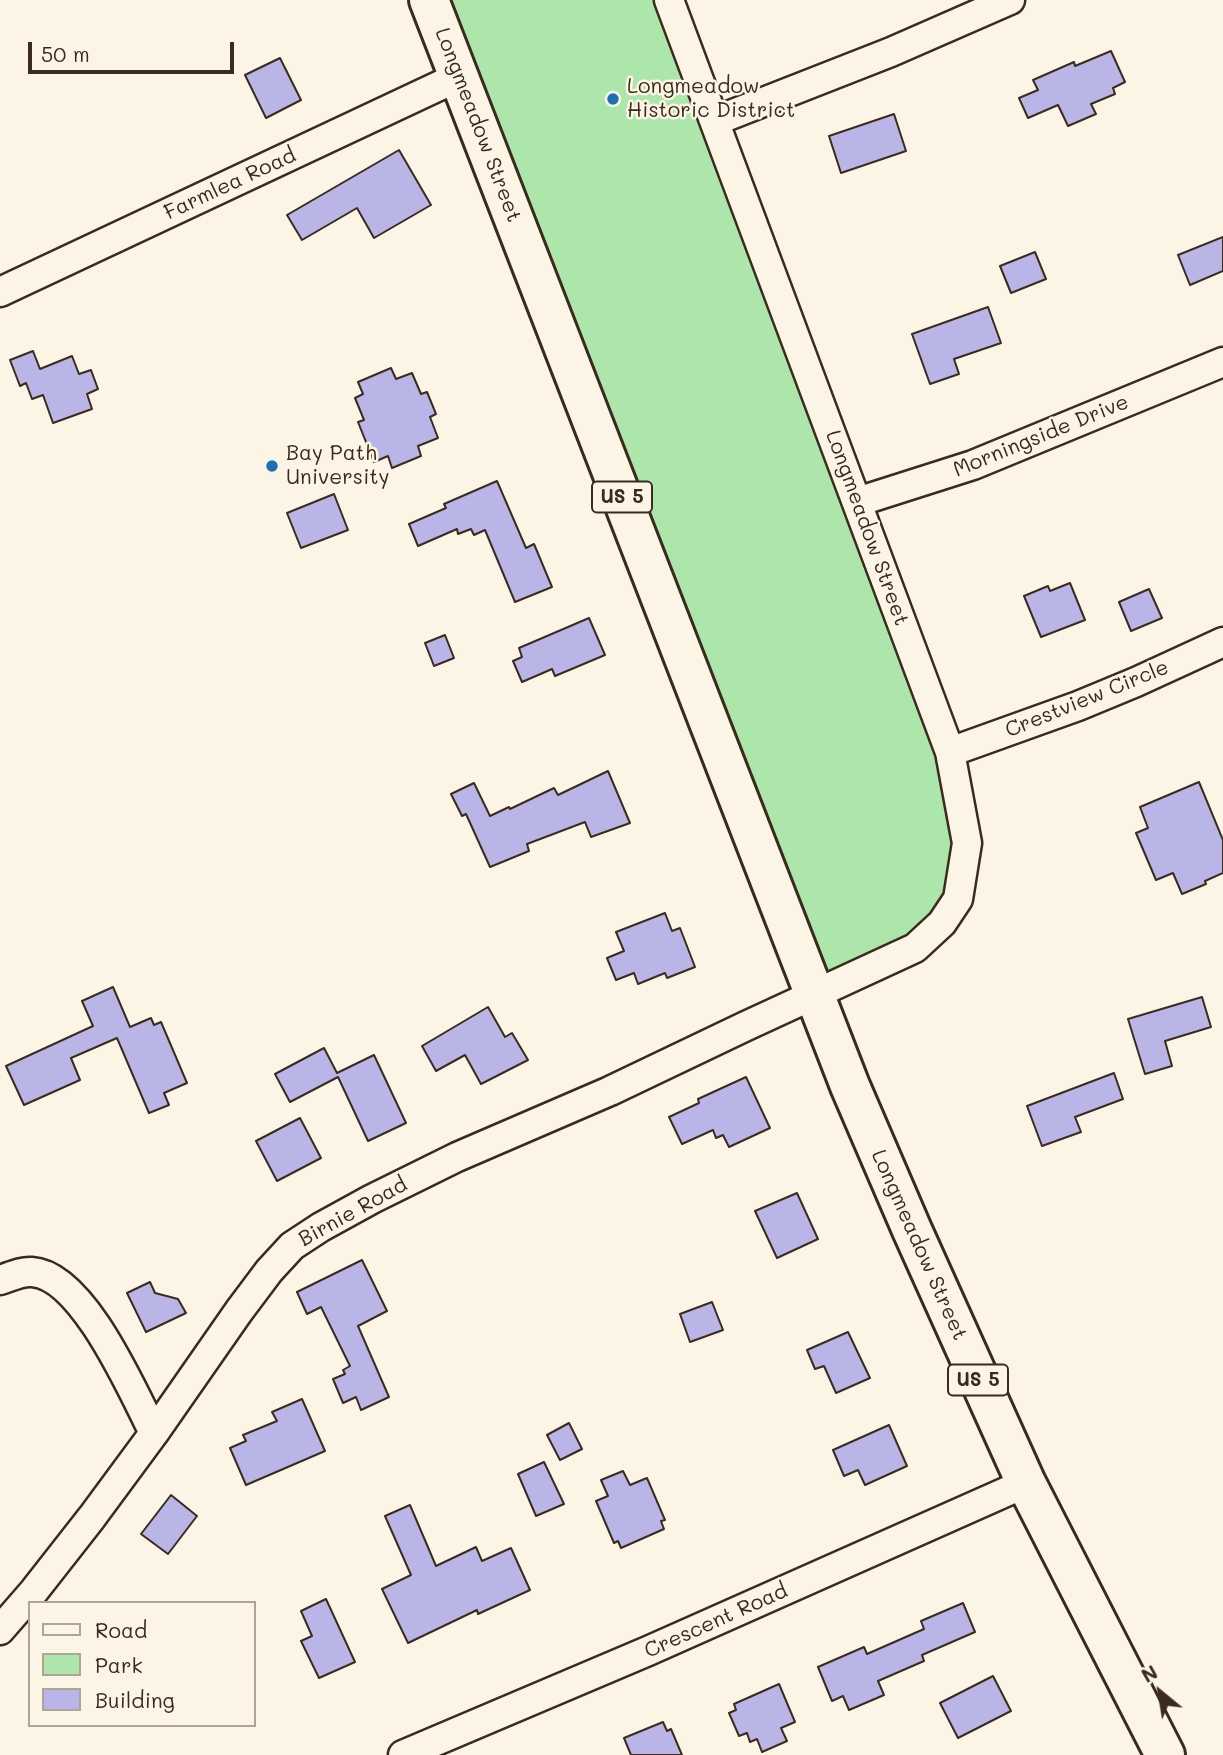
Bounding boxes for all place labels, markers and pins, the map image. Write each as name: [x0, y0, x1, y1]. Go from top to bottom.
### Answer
place label: Longmeadow Historic District: [627, 74, 795, 124]
marker: Longmeadow Historic District: [605, 91, 621, 107]
place label: Bay Path University: [286, 441, 390, 491]
marker: Bay Path University: [264, 458, 280, 474]

